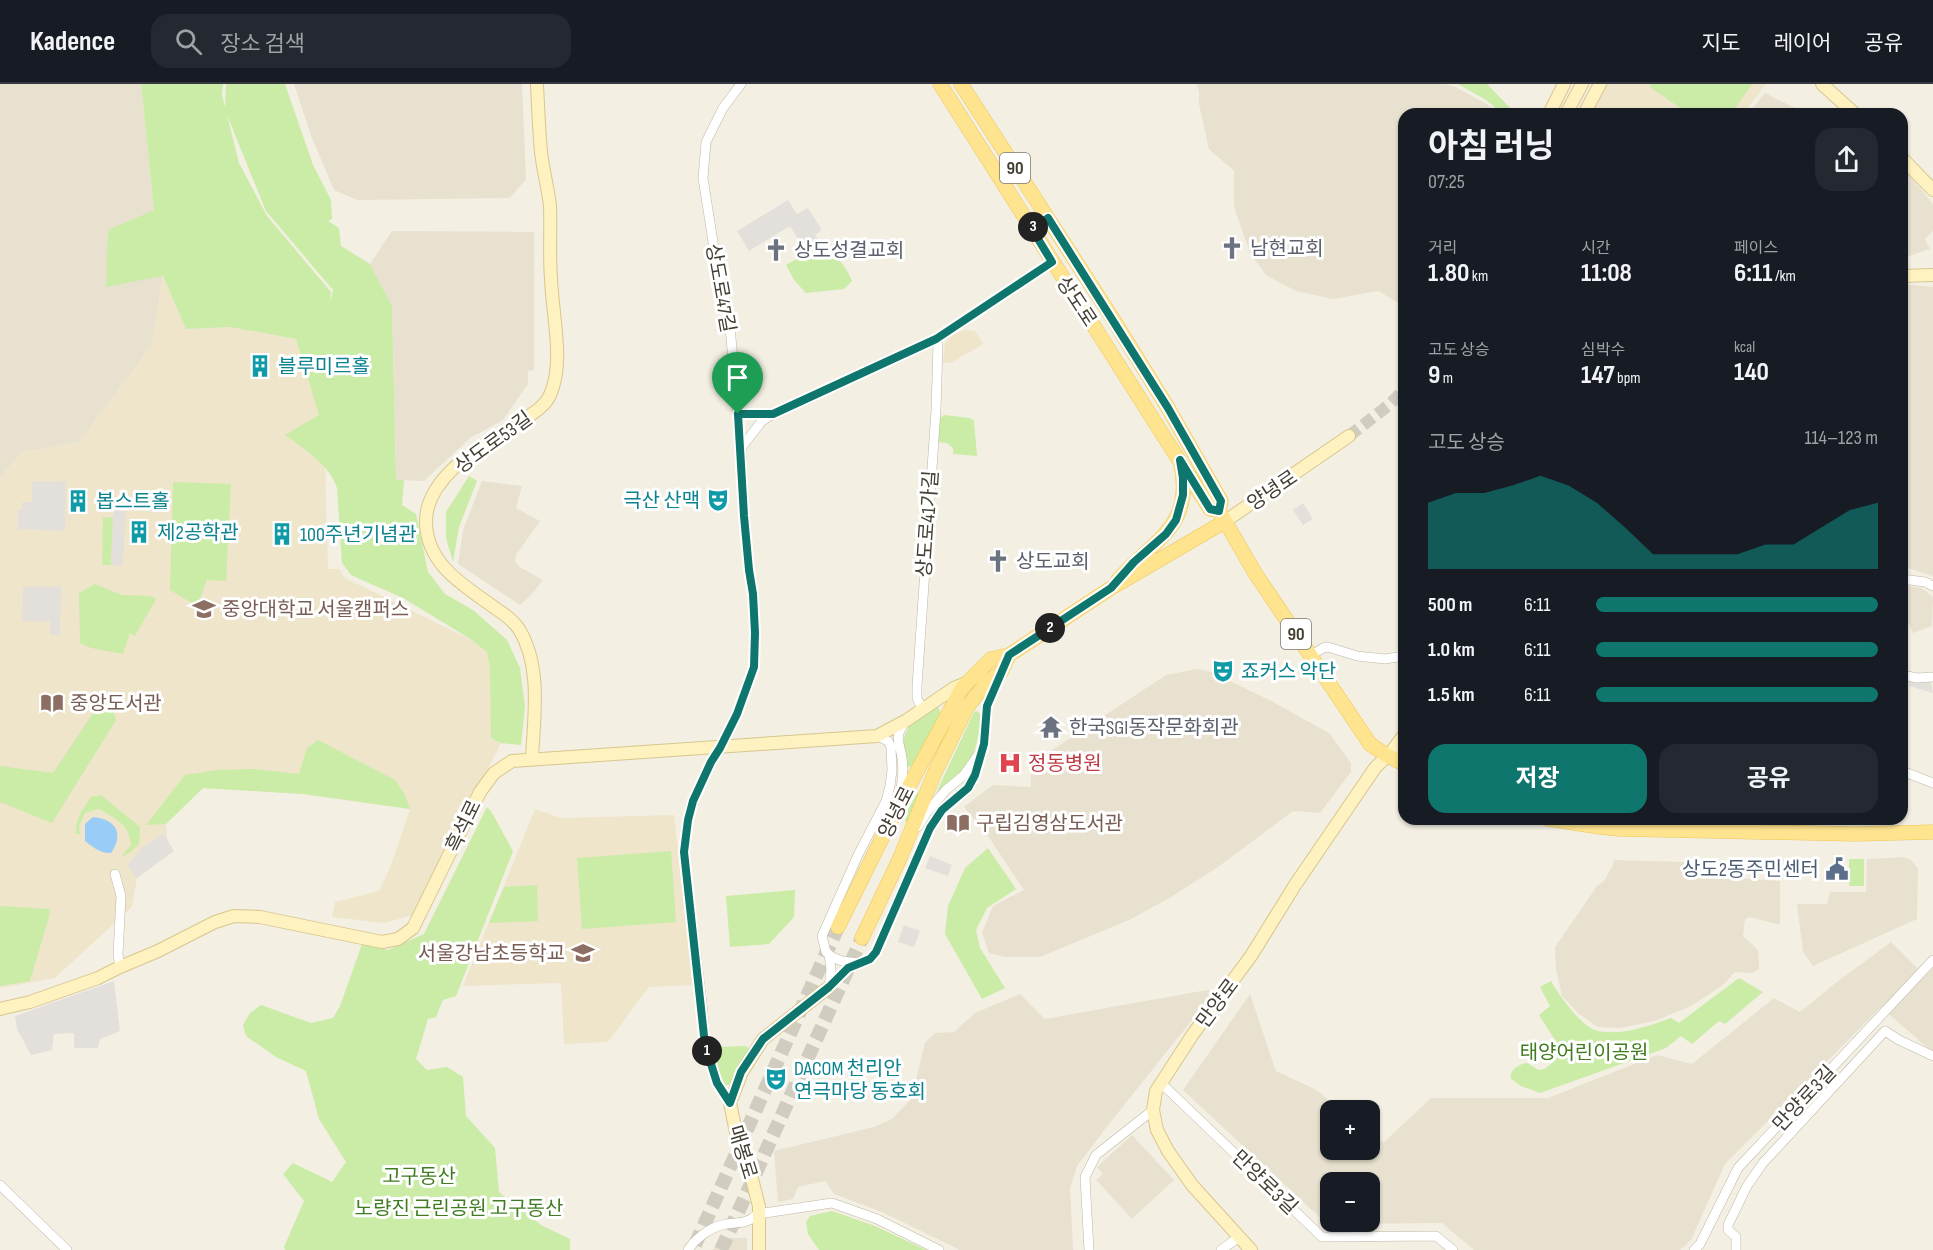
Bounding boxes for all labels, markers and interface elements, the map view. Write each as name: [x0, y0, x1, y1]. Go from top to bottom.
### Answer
search box: [151, 14, 571, 68]
text: Kadence: [30, 25, 115, 58]
icon: search: [172, 25, 205, 58]
text: 장소 검색: [220, 31, 305, 58]
text: 지도: [1702, 31, 1740, 56]
text: 레이어: [1773, 31, 1831, 56]
text: 공유: [1864, 31, 1903, 56]
text: 아침 러닝: [1428, 127, 1555, 167]
button: share: [1815, 128, 1878, 191]
road number: 90: [1000, 153, 1030, 183]
text: 07:25: [1428, 170, 1465, 194]
pin: 3: [1018, 212, 1048, 242]
text: 3: [1029, 217, 1037, 236]
church icon: 남현교회: [1219, 235, 1245, 261]
church icon: 상도성결교회: [763, 237, 789, 263]
place label: 남현교회: [1250, 237, 1324, 261]
place label: 상도성결교회: [794, 239, 904, 263]
text: 거리: [1428, 239, 1457, 258]
text: 시간: [1581, 239, 1610, 258]
text: 페이스: [1734, 239, 1778, 258]
street label: 상도로47길: [700, 242, 740, 334]
text: 1.80: [1428, 258, 1469, 289]
text: 11:08: [1581, 258, 1632, 289]
text: 6:11: [1734, 258, 1772, 289]
text: km: [1469, 267, 1488, 286]
text: /km: [1772, 267, 1796, 286]
street label: 상도로: [1051, 272, 1101, 331]
text: kcal: [1734, 338, 1755, 357]
text: 고도 상승: [1428, 341, 1489, 360]
text: 심박수: [1581, 341, 1625, 360]
pin: [712, 352, 763, 414]
building icon: 블루미르홀: [247, 353, 273, 379]
place label: 블루미르홀: [278, 355, 370, 379]
text: 140: [1734, 357, 1769, 388]
text: 9: [1428, 360, 1440, 391]
text: 147: [1581, 360, 1615, 391]
icon: arrive: [721, 361, 754, 394]
text: m: [1440, 369, 1453, 388]
text: bpm: [1615, 369, 1641, 388]
street label: 상도로53길: [450, 407, 537, 479]
text: 114–123 m: [1805, 426, 1878, 450]
text: 고도 상승: [1428, 431, 1505, 455]
street label: 양녕로: [1243, 465, 1302, 516]
street label: 상도로41가길: [912, 470, 944, 578]
theatre icon: 극산 산맥: [705, 487, 731, 513]
building icon: 봅스트홀: [65, 488, 91, 514]
place label: 극산 산맥: [623, 489, 700, 513]
place label: 봅스트홀: [96, 490, 170, 514]
building icon: 제2공학관: [126, 519, 152, 545]
place label: 제2공학관: [157, 521, 239, 545]
building icon: 100주년기념관: [269, 521, 295, 547]
place label: 100주년기념관: [300, 523, 417, 547]
church icon: 상도교회: [985, 548, 1011, 574]
place label: 상도교회: [1016, 550, 1090, 574]
text: 500 m: [1428, 593, 1472, 617]
text: 6:11: [1524, 593, 1551, 617]
school or university icon: 중앙대학교 서울캠퍼스: [191, 596, 217, 622]
place label: 중앙대학교 서울캠퍼스: [222, 598, 409, 622]
pin: 2: [1035, 613, 1065, 643]
text: 2: [1046, 618, 1054, 637]
road number: 90: [1281, 619, 1311, 649]
text: 1.0 km: [1428, 638, 1475, 662]
text: 6:11: [1524, 638, 1551, 662]
theatre icon: 죠커스 악단: [1210, 658, 1236, 684]
place label: 죠커스 악단: [1241, 660, 1336, 684]
text: 1.5 km: [1428, 683, 1474, 707]
text: 6:11: [1524, 683, 1551, 707]
library icon: 중앙도서관: [39, 690, 65, 716]
place label: 중앙도서관: [70, 692, 162, 716]
temple icon: 한국SGI동작문화회관: [1038, 714, 1064, 740]
place label: 한국SGI동작문화회관: [1069, 716, 1239, 740]
button: 저장: [1428, 744, 1647, 813]
button: 공유: [1659, 744, 1878, 813]
hospital icon: 정동병원: [997, 750, 1023, 776]
place label: 정동병원: [1028, 752, 1102, 776]
street label: 양녕로: [874, 782, 920, 842]
street label: 흑석로: [441, 796, 487, 857]
library icon: 구립김영삼도서관: [945, 810, 971, 836]
place label: 구립김영삼도서관: [976, 812, 1123, 836]
public building icon: 상도2동주민센터: [1824, 856, 1850, 882]
place label: 상도2동주민센터: [1682, 858, 1819, 882]
school or university icon: 서울강남초등학교: [570, 940, 596, 966]
place label: 서울강남초등학교: [418, 942, 565, 966]
street label: 만양로: [1192, 974, 1244, 1033]
pin: 1: [692, 1036, 722, 1066]
text: 1: [704, 1041, 710, 1060]
park label: 태양어린이공원: [1520, 1041, 1648, 1065]
place label: DACOM 천리안 연극마당 동호회: [794, 1057, 926, 1104]
street label: 만양로3길: [1768, 1061, 1841, 1137]
theatre icon: DACOM 천리안 연극마당 동호회: [763, 1066, 789, 1092]
map controls: [1320, 1100, 1380, 1232]
button: +: [1320, 1100, 1380, 1160]
street label: 매봉로: [722, 1122, 762, 1182]
street label: 만양로3길: [1226, 1146, 1302, 1220]
park label: 고구동산: [382, 1165, 456, 1189]
button: −: [1320, 1172, 1380, 1232]
park label: 노량진 근린공원 고구동산: [355, 1197, 563, 1221]

